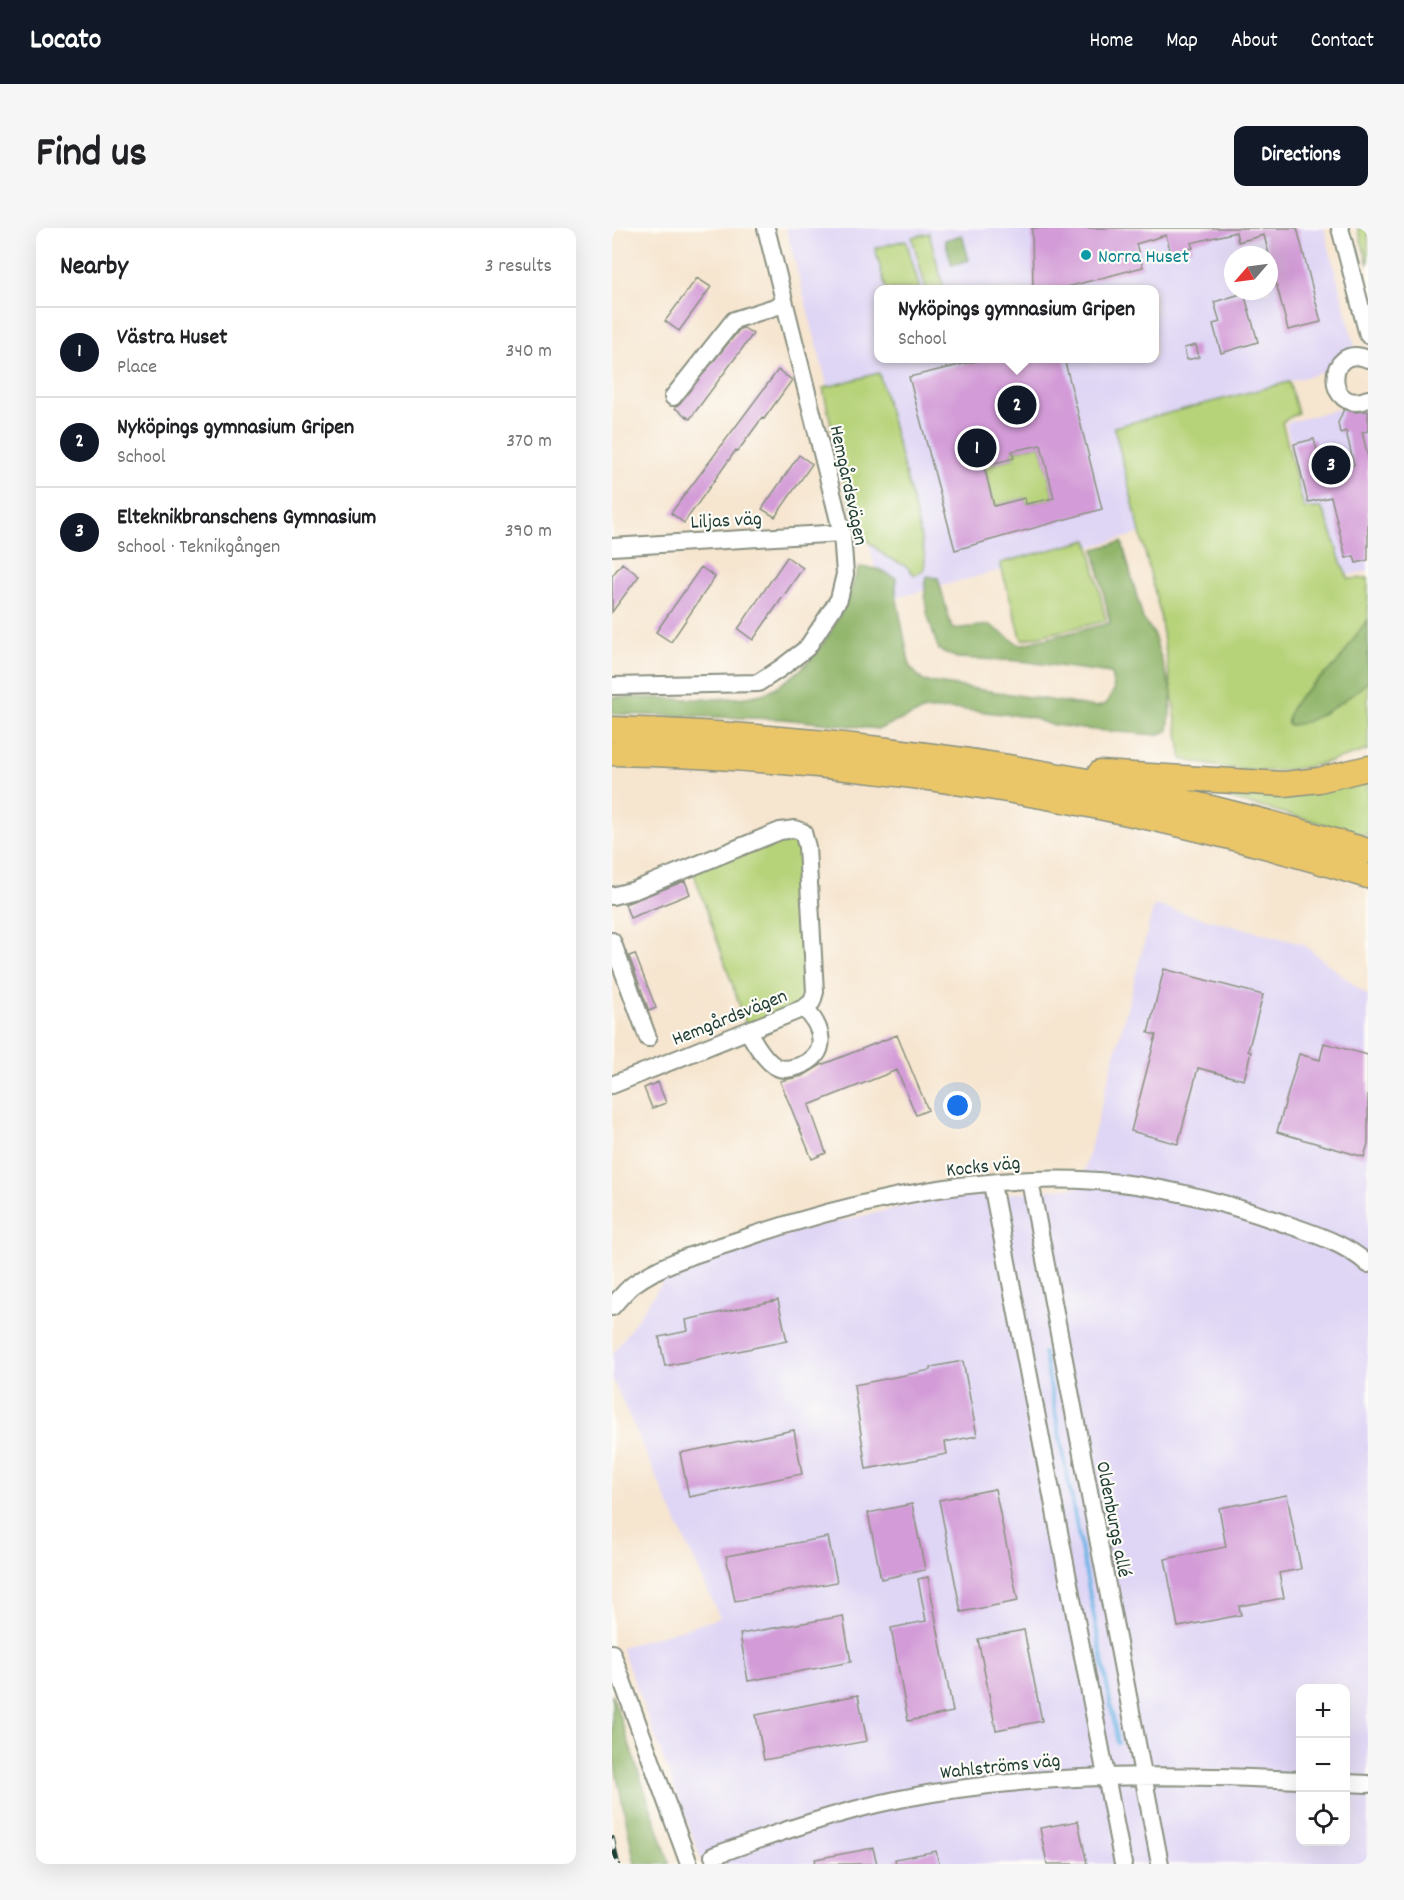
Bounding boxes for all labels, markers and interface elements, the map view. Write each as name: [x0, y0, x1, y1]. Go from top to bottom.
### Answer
text: Locato: [30, 22, 101, 62]
text: Home: [1089, 27, 1133, 57]
text: Map: [1166, 27, 1198, 57]
text: About: [1231, 27, 1278, 57]
text: Contact: [1311, 27, 1374, 57]
text: Find us: [36, 126, 147, 186]
button: Directions: [1234, 126, 1368, 186]
place label: Norra Huset: [1098, 244, 1189, 272]
north arrow: [1224, 246, 1278, 300]
marker: Norra Huset: [1079, 248, 1093, 262]
text: Nearby: [60, 249, 128, 286]
text: 3 results: [485, 253, 552, 281]
popup: [874, 285, 1159, 363]
text: Nyköpings gymnasium Gripen: [898, 295, 1135, 326]
text: Västra Huset: [117, 323, 227, 354]
text: School: [898, 326, 946, 354]
text: 1: [77, 338, 82, 366]
text: 340 m: [506, 338, 552, 366]
text: Place: [117, 354, 157, 382]
pin: 2: [998, 382, 1036, 428]
text: Nyköpings gymnasium Gripen: [117, 413, 354, 444]
street label: Hemgårdsvägen: [821, 423, 873, 548]
pin: 1: [958, 426, 997, 470]
text: 2: [75, 428, 84, 456]
text: 370 m: [506, 428, 552, 456]
pin: 3: [1312, 442, 1350, 488]
text: School: [117, 444, 166, 472]
text: Elteknikbranschens Gymnasium: [117, 503, 376, 534]
street label: Liljas väg: [690, 506, 762, 538]
text: 3: [75, 518, 84, 546]
text: 390 m: [505, 518, 552, 546]
text: School · Teknikgången: [117, 534, 280, 562]
street label: Hemgårdsvägen: [668, 983, 792, 1055]
your location: [943, 1091, 972, 1120]
street label: Kocks väg: [945, 1150, 1022, 1186]
street label: Oldenburgs allé: [1087, 1459, 1137, 1580]
map controls: [1296, 1684, 1350, 1846]
button: +: [1296, 1684, 1350, 1738]
button: −: [1296, 1738, 1350, 1792]
street label: Wahlströms väg: [939, 1748, 1062, 1788]
button: locate: [1296, 1792, 1350, 1846]

